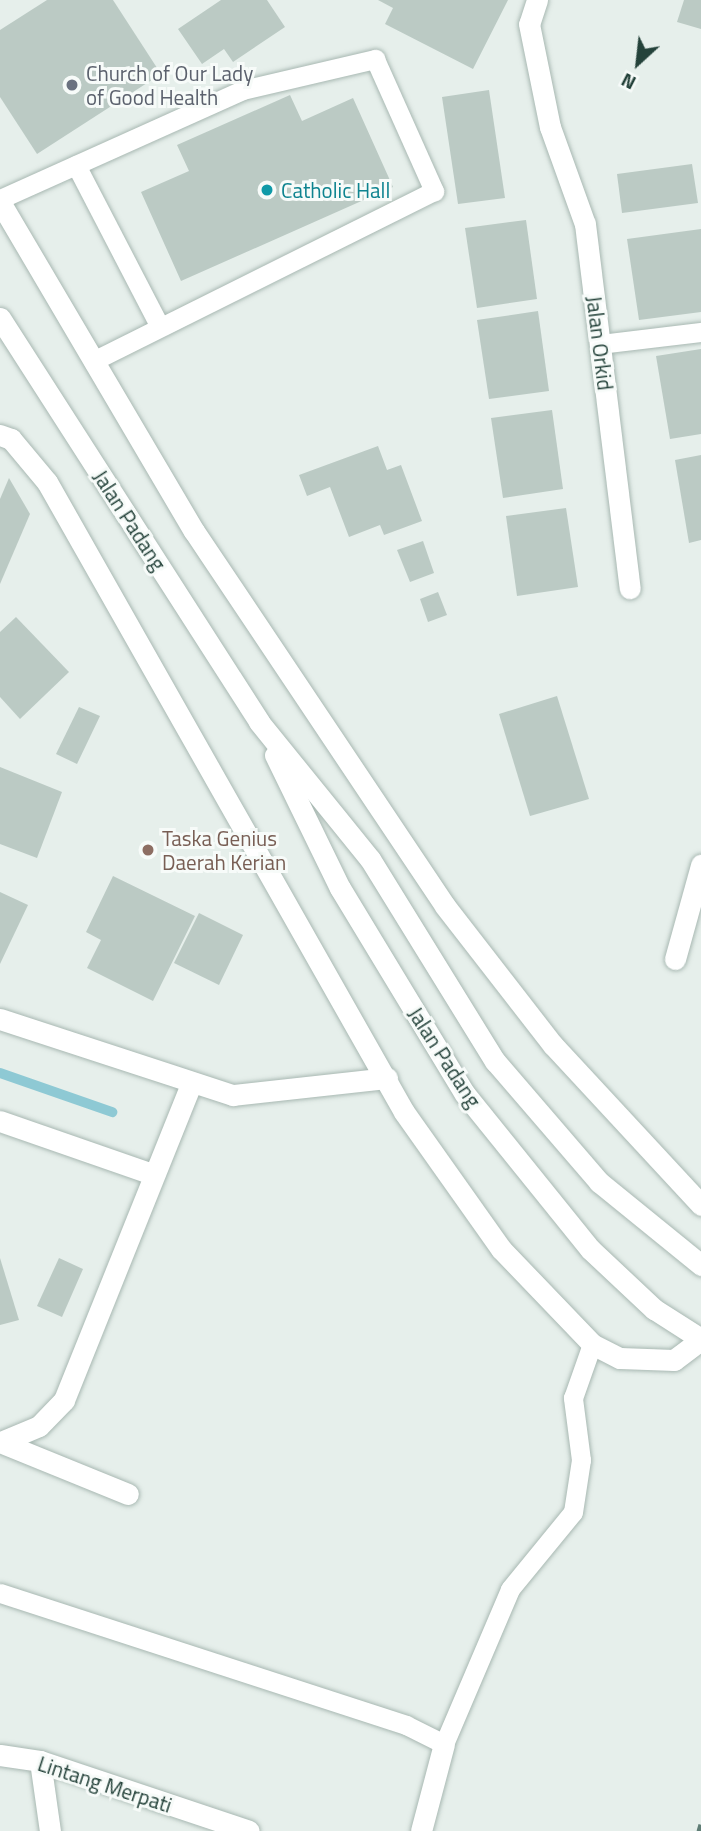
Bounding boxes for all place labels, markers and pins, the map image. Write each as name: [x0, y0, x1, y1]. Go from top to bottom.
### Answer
place label: Church of Our Lady of Good Health: [86, 60, 253, 110]
marker: Church of Our Lady of Good Health: [64, 77, 80, 93]
place label: Catholic Hall: [281, 177, 390, 203]
marker: Catholic Hall: [259, 182, 275, 198]
place label: Taska Genius Daerah Kerian: [162, 825, 286, 875]
marker: Taska Genius Daerah Kerian: [140, 842, 156, 858]

